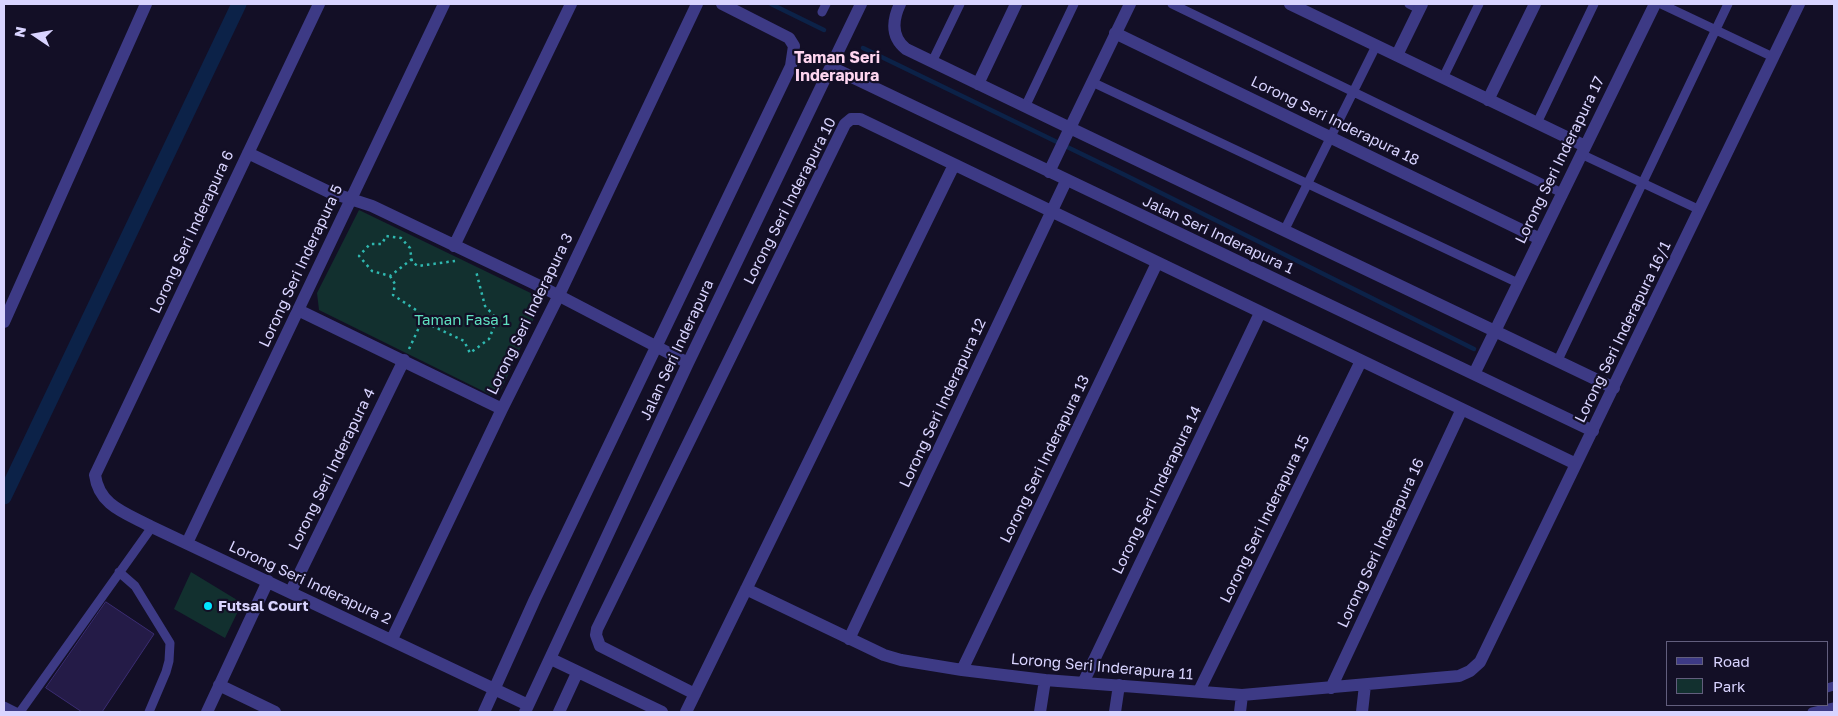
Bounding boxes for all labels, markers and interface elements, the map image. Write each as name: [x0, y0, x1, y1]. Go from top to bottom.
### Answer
north arrow: [10, 10, 60, 60]
text: N: [10, 25, 29, 39]
district label: Taman Seri Inderapura: [794, 48, 880, 86]
street label: Lorong Seri Inderapura 18: [1248, 72, 1422, 170]
street label: Lorong Seri Inderapura 17: [1512, 73, 1608, 247]
street label: Lorong Seri Inderapura 10: [740, 114, 840, 288]
street label: Lorong Seri Inderapura 6: [146, 148, 238, 316]
street label: Lorong Seri Inderapura 5: [255, 182, 347, 350]
street label: Jalan Seri Inderapura 1: [1140, 192, 1296, 278]
street label: Lorong Seri Inderapura 3: [483, 230, 577, 398]
street label: Lorong Seri Inderapura 16/1: [1571, 238, 1675, 426]
street label: Jalan Seri Inderapura: [636, 277, 718, 423]
park label: Taman Fasa 1: [414, 311, 510, 329]
street label: Lorong Seri Inderapura 12: [896, 316, 990, 490]
street label: Lorong Seri Inderapura 13: [996, 372, 1094, 546]
street label: Lorong Seri Inderapura 4: [285, 385, 379, 553]
street label: Lorong Seri Inderapura 14: [1108, 403, 1206, 577]
street label: Lorong Seri Inderapura 15: [1216, 432, 1314, 606]
street label: Lorong Seri Inderapura 16: [1334, 455, 1428, 631]
street label: Lorong Seri Inderapura 2: [226, 537, 394, 629]
place label: Futsal Court: [218, 597, 308, 615]
marker: Futsal Court: [202, 600, 214, 612]
legend: [1666, 641, 1828, 706]
street label: Lorong Seri Inderapura 11: [1010, 650, 1194, 684]
text: Road: [1713, 652, 1750, 670]
text: Park: [1713, 677, 1745, 695]

